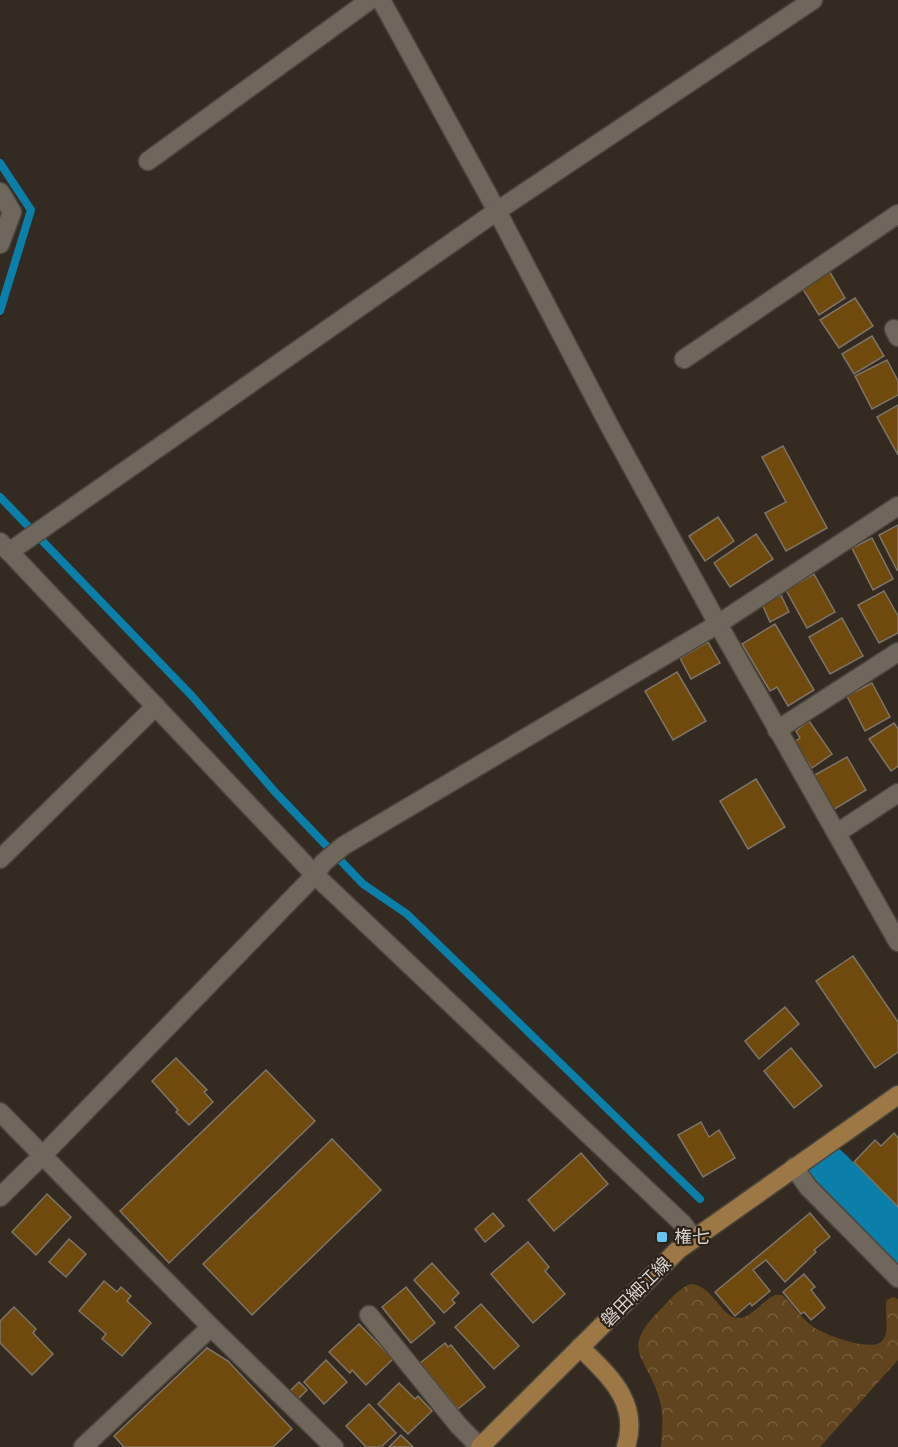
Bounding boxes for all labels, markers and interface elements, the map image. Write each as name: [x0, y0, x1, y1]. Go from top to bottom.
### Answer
place label: 権七: [674, 1224, 710, 1249]
marker: 権七: [655, 1230, 669, 1244]
street label: 磐田細江線: [595, 1251, 676, 1332]

